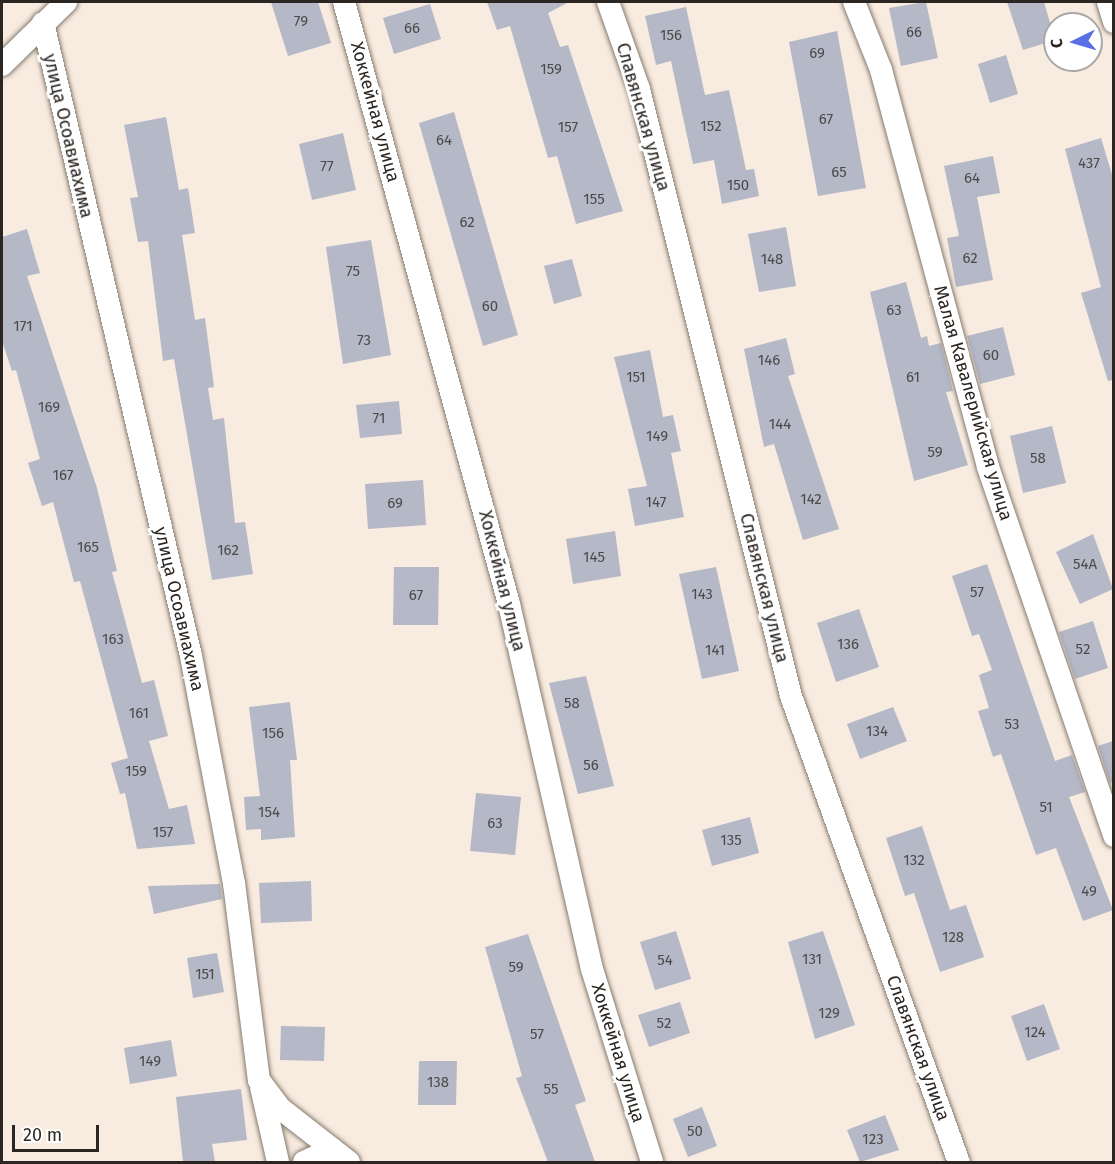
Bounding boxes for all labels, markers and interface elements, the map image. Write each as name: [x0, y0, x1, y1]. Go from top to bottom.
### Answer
north arrow: [1043, 12, 1103, 72]
house number: 79: [294, 13, 308, 31]
house number: 66: [404, 20, 420, 38]
house number: 66: [906, 24, 922, 42]
house number: 156: [660, 27, 682, 45]
text: С: [1047, 38, 1066, 49]
street label: Хоккейная улица: [346, 39, 404, 185]
street label: Славянская улица: [611, 40, 675, 194]
house number: 69: [809, 45, 825, 63]
street label: улица Осоавиахима: [39, 52, 97, 220]
house number: 159: [540, 61, 562, 79]
house number: 67: [819, 111, 833, 129]
house number: 152: [700, 118, 722, 136]
house number: 157: [558, 119, 578, 137]
house number: 64: [436, 132, 452, 150]
house number: 437: [1078, 155, 1100, 173]
house number: 77: [320, 158, 334, 176]
house number: 65: [831, 164, 847, 182]
house number: 64: [964, 170, 980, 188]
house number: 150: [727, 177, 749, 195]
house number: 155: [583, 191, 605, 209]
house number: 62: [459, 214, 475, 232]
house number: 62: [962, 250, 978, 268]
house number: 148: [761, 251, 783, 269]
house number: 75: [346, 263, 360, 281]
street label: Малая Кавалерийская улица: [929, 283, 1017, 523]
house number: 60: [482, 298, 498, 316]
house number: 63: [886, 302, 902, 320]
house number: 171: [13, 318, 33, 336]
house number: 73: [357, 332, 371, 350]
house number: 60: [983, 347, 999, 365]
house number: 146: [758, 352, 780, 370]
house number: 151: [626, 369, 646, 387]
house number: 61: [906, 369, 920, 387]
house number: 169: [38, 399, 60, 417]
house number: 71: [373, 410, 385, 428]
house number: 144: [769, 416, 791, 434]
house number: 149: [646, 428, 668, 446]
house number: 59: [927, 444, 943, 462]
house number: 58: [1030, 450, 1046, 468]
house number: 167: [53, 467, 73, 485]
house number: 142: [800, 491, 822, 509]
house number: 147: [646, 494, 666, 512]
house number: 69: [387, 495, 403, 513]
street label: Хоккейная улица: [474, 508, 530, 654]
street label: Славянская улица: [735, 511, 793, 665]
street label: улица Осоавиахима: [150, 525, 208, 693]
house number: 165: [77, 539, 99, 557]
house number: 162: [217, 542, 239, 560]
house number: 145: [583, 549, 605, 567]
house number: 54А: [1073, 556, 1097, 574]
house number: 57: [970, 584, 984, 602]
house number: 143: [691, 586, 713, 604]
house number: 67: [409, 587, 423, 605]
house number: 163: [102, 631, 124, 649]
house number: 136: [837, 636, 859, 654]
house number: 52: [1076, 641, 1090, 659]
house number: 141: [705, 642, 725, 660]
house number: 58: [564, 695, 580, 713]
house number: 161: [129, 705, 149, 723]
house number: 53: [1005, 716, 1019, 734]
house number: 134: [866, 723, 888, 741]
house number: 156: [262, 725, 284, 743]
house number: 56: [583, 757, 599, 775]
house number: 159: [125, 763, 147, 781]
house number: 51: [1039, 799, 1053, 817]
house number: 154: [258, 804, 280, 822]
house number: 63: [487, 815, 503, 833]
house number: 157: [153, 824, 173, 842]
house number: 135: [720, 832, 742, 850]
house number: 132: [903, 852, 925, 870]
house number: 49: [1081, 883, 1097, 901]
house number: 128: [942, 929, 964, 947]
house number: 131: [802, 951, 822, 969]
house number: 54: [657, 952, 673, 970]
house number: 59: [508, 959, 524, 977]
house number: 151: [195, 966, 215, 984]
street label: Славянская улица: [882, 972, 954, 1124]
street label: Хоккейная улица: [587, 981, 649, 1125]
house number: 129: [818, 1005, 840, 1023]
house number: 52: [657, 1015, 671, 1033]
house number: 124: [1024, 1024, 1046, 1042]
house number: 57: [530, 1026, 544, 1044]
house number: 149: [139, 1053, 161, 1071]
house number: 138: [427, 1074, 449, 1092]
house number: 55: [544, 1081, 558, 1099]
scale bar: [15, 1113, 102, 1151]
house number: 50: [687, 1123, 703, 1141]
text: 20 m: [23, 1124, 62, 1146]
house number: 123: [862, 1131, 884, 1149]

